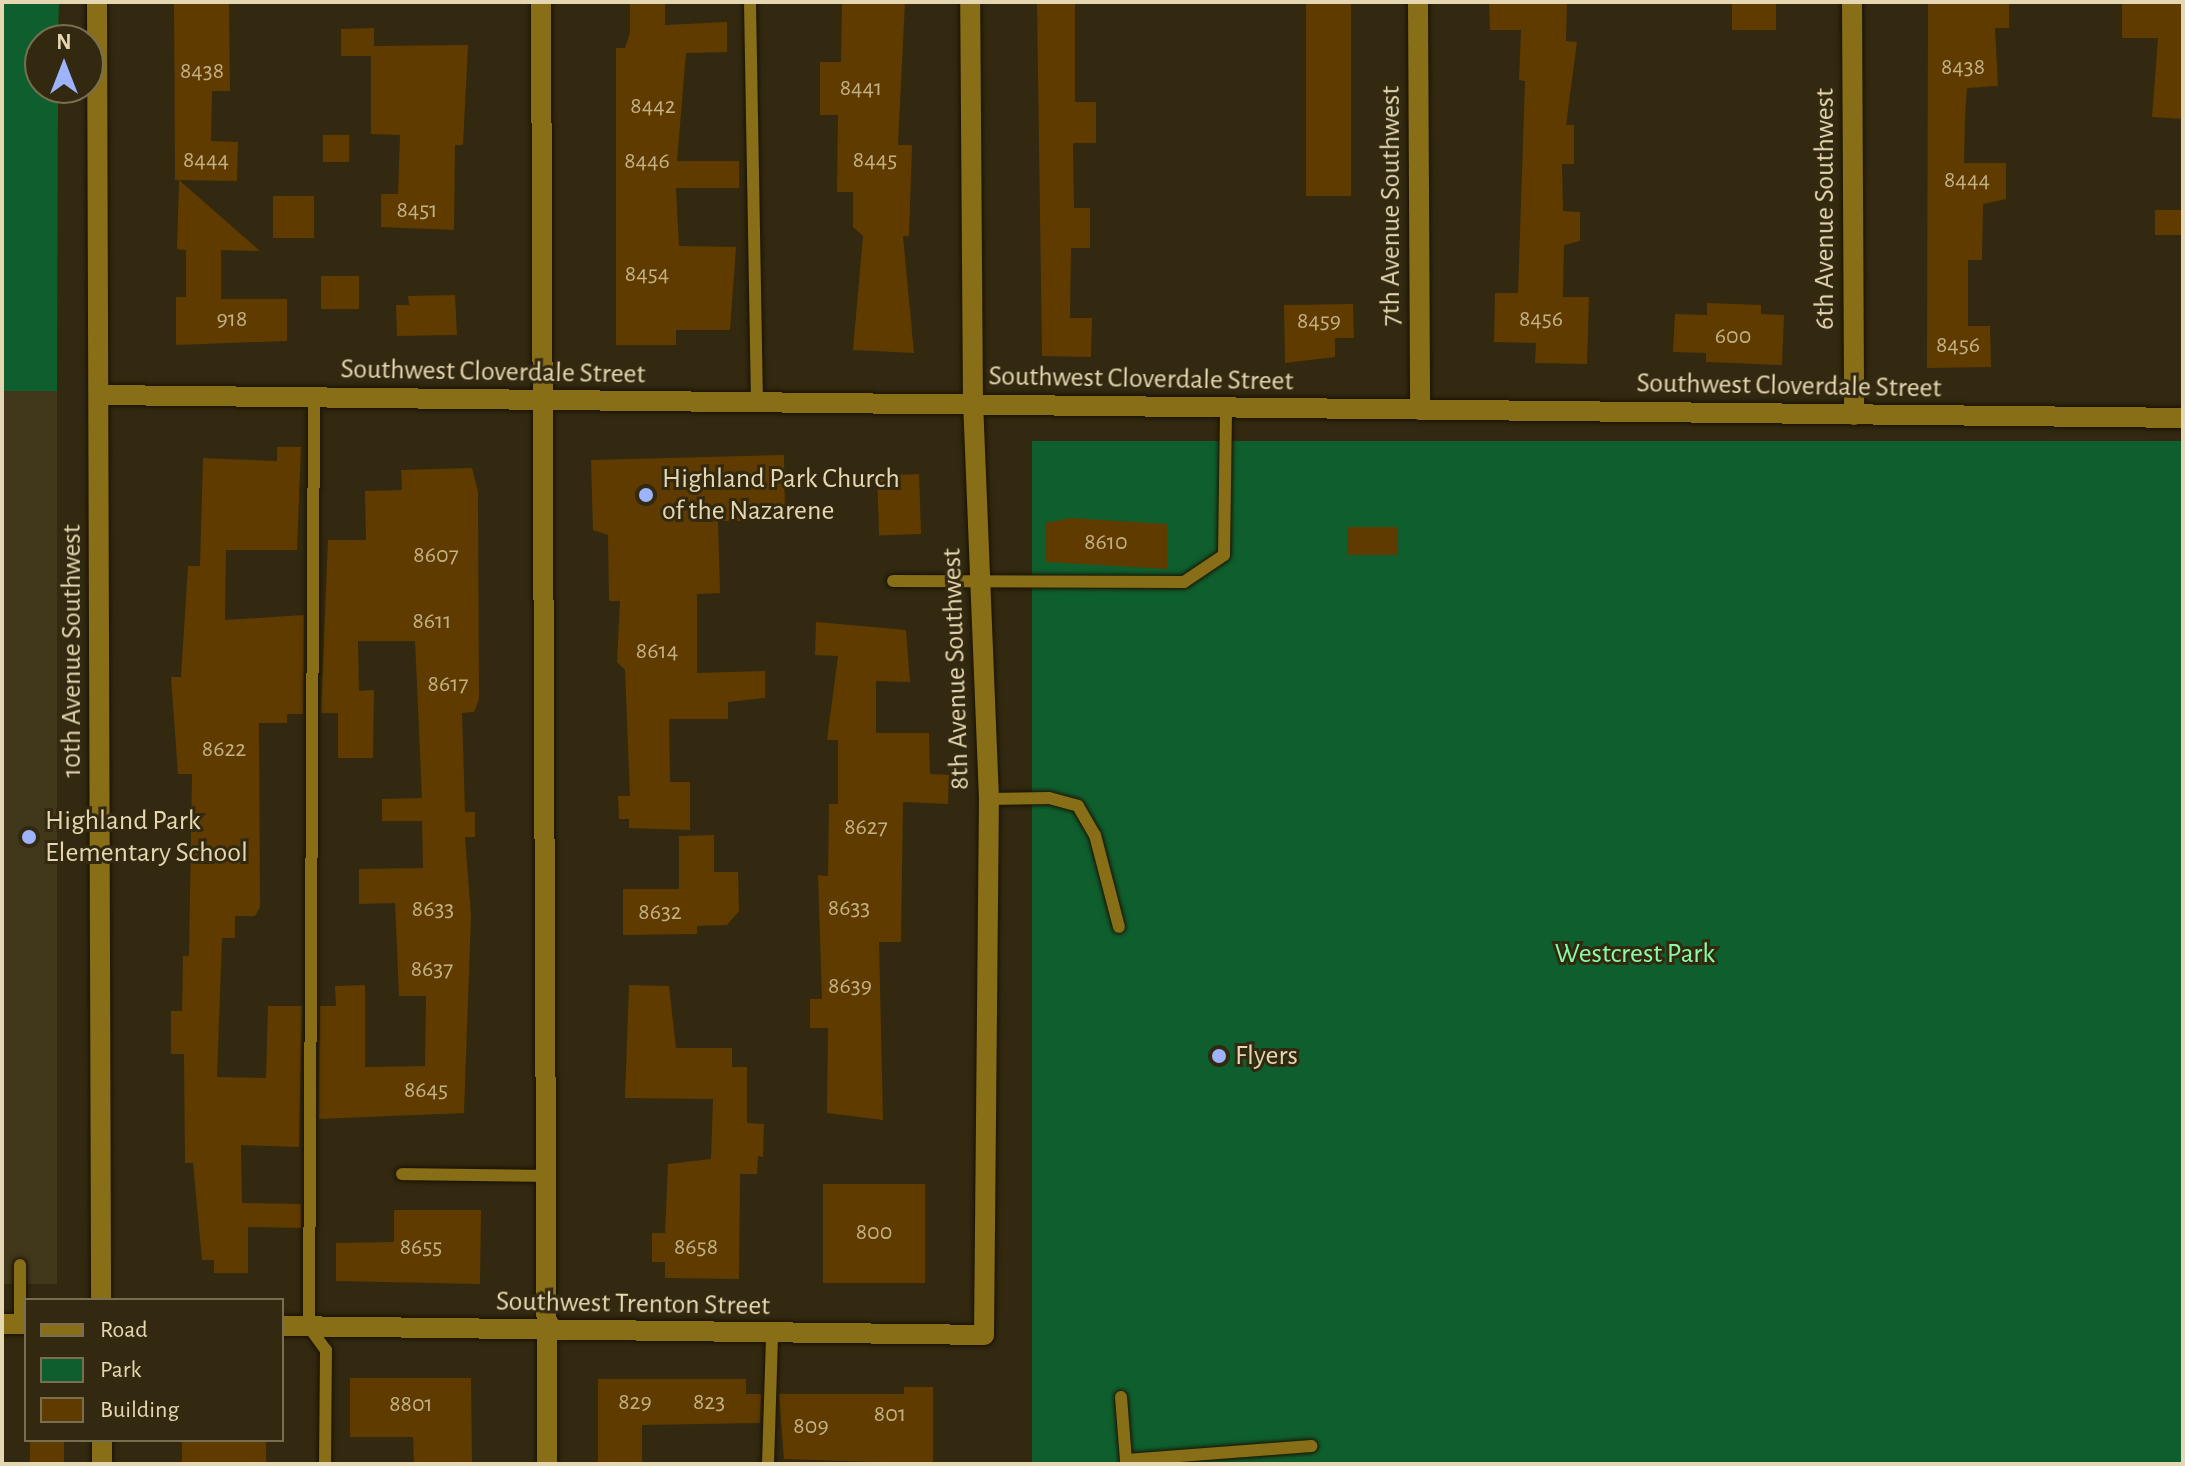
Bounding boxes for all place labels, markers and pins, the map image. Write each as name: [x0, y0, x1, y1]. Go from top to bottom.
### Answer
place label: Highland Park Church of the Nazarene: [662, 462, 900, 528]
marker: Highland Park Church of the Nazarene: [637, 486, 655, 504]
place label: Highland Park Elementary School: [45, 804, 248, 870]
marker: Highland Park Elementary School: [20, 828, 38, 846]
place label: Flyers: [1235, 1039, 1298, 1073]
marker: Flyers: [1210, 1047, 1228, 1065]

